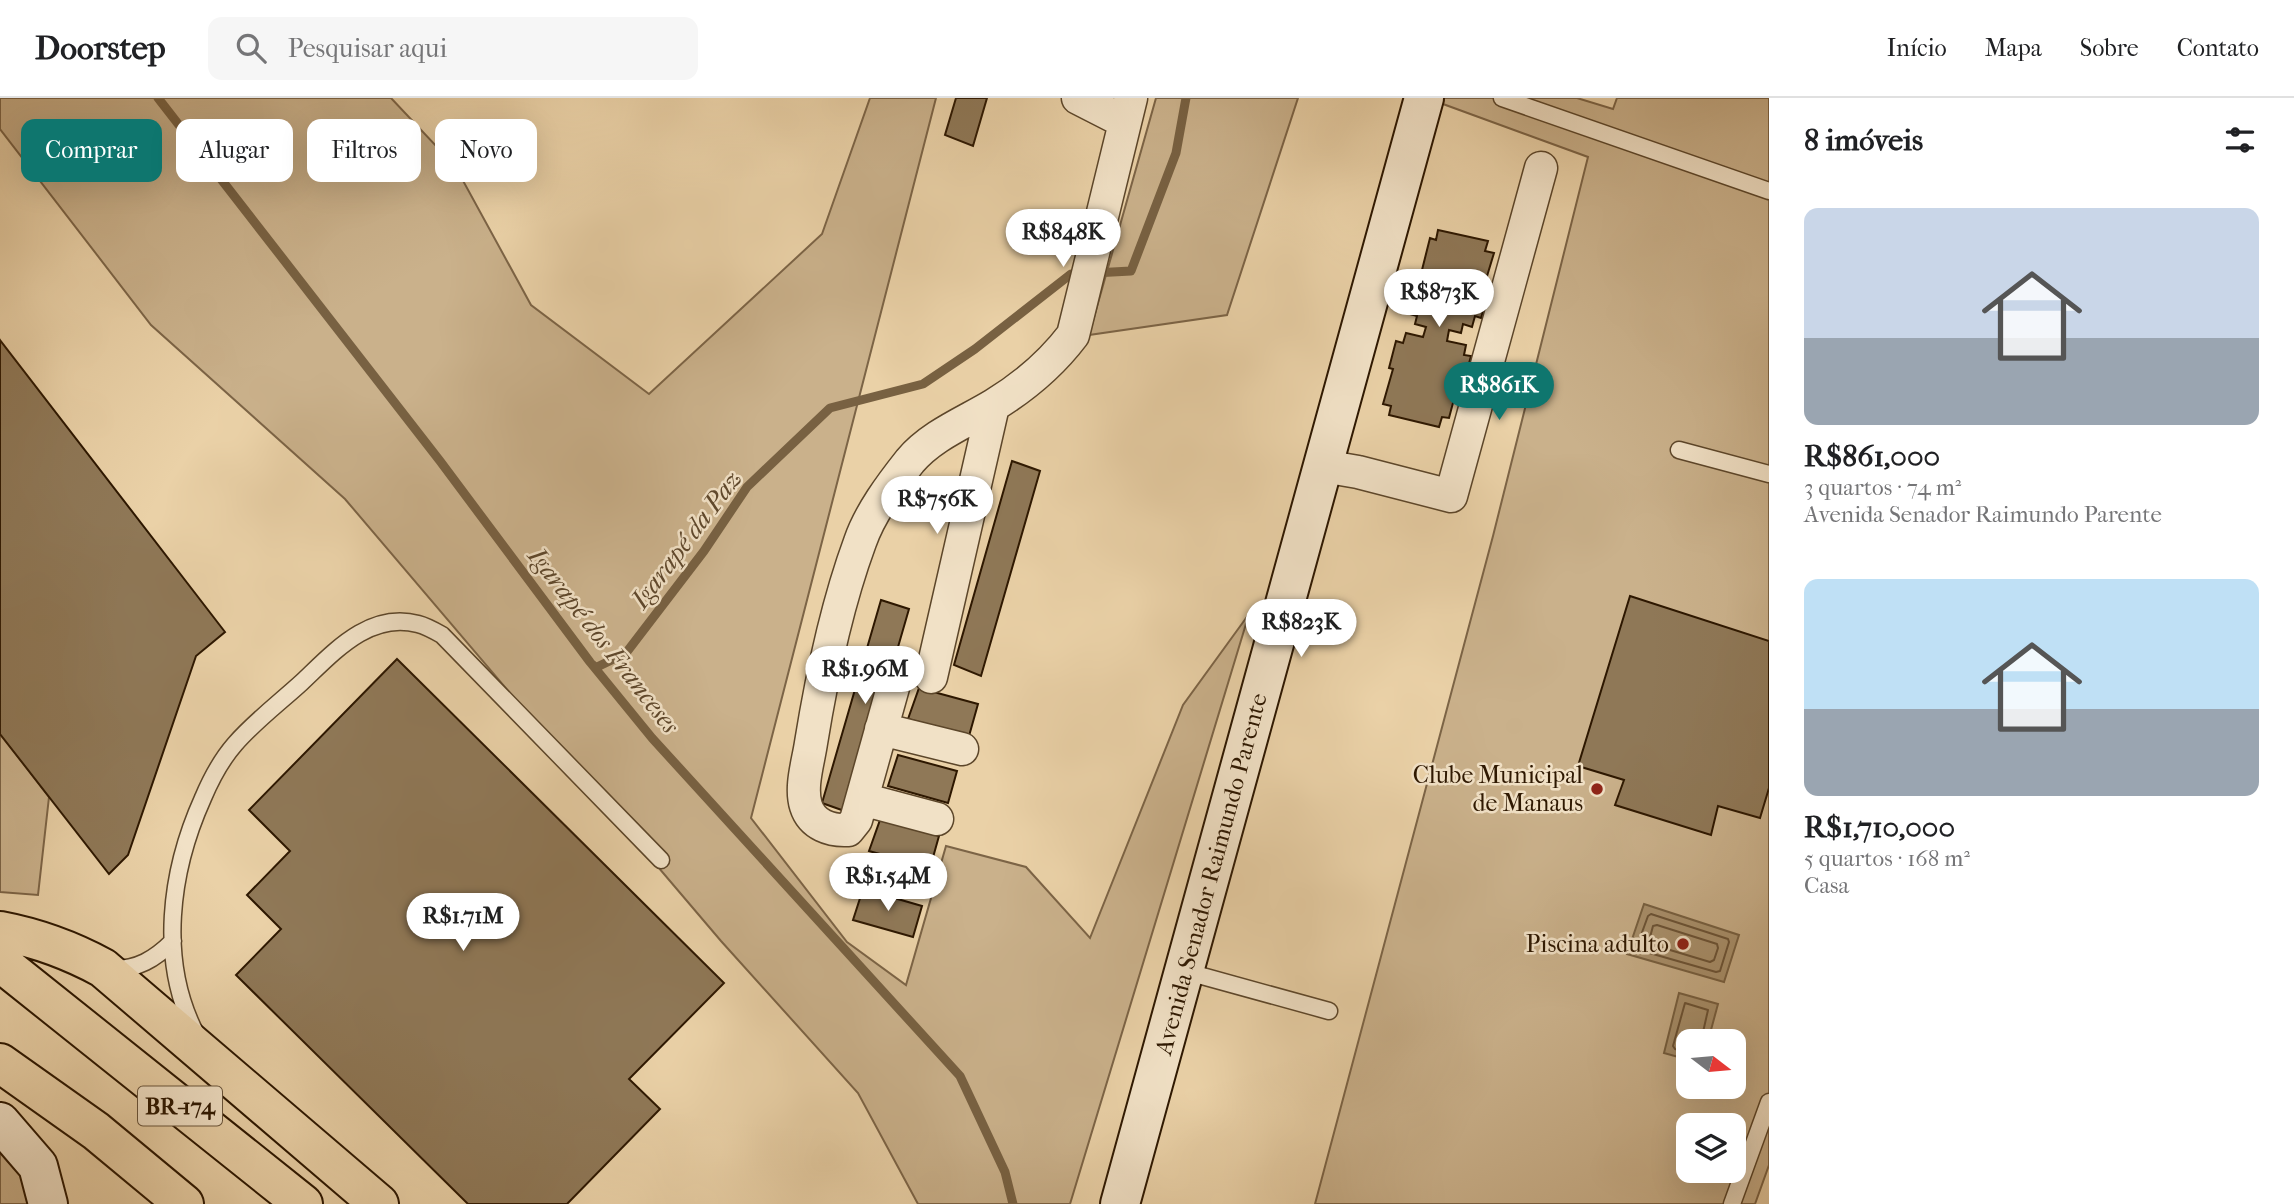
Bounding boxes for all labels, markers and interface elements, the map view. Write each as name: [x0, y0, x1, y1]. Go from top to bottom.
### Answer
search box: [208, 17, 698, 80]
text: Doorstep: [35, 29, 166, 68]
icon: search: [232, 29, 270, 67]
text: Pesquisar aqui: [288, 33, 447, 64]
text: Início: [1887, 34, 1947, 62]
text: Mapa: [1985, 34, 2042, 62]
text: Sobre: [2080, 34, 2139, 62]
text: Contato: [2177, 34, 2259, 62]
chip: Comprar: [21, 119, 162, 182]
chip: Alugar: [176, 119, 293, 182]
chip: Filtros: [307, 119, 421, 182]
chip: Novo: [435, 119, 537, 182]
icon: filters: [2221, 121, 2259, 159]
text: 8 imóveis: [1804, 123, 1923, 158]
pin: R$848K: [1006, 209, 1120, 269]
text: R$848K: [1022, 218, 1104, 245]
icon: home: [1969, 253, 2095, 379]
pin: R$873K: [1382, 270, 1496, 329]
text: R$873K: [1400, 278, 1478, 305]
pin: R$861K: [1442, 362, 1556, 422]
text: R$861K: [1460, 371, 1538, 398]
text: R$861,000: [1804, 439, 1940, 474]
water label: Igarapé da Paz: [624, 464, 748, 615]
text: 3 quartos · 74 m²: [1804, 474, 1961, 501]
pin: R$756K: [880, 476, 994, 536]
text: R$756K: [897, 485, 977, 512]
text: Avenida Senador Raimundo Parente: [1804, 501, 2162, 528]
water label: Igarapé dos Franceses: [521, 540, 686, 740]
pin: R$823K: [1244, 600, 1358, 659]
text: R$823K: [1262, 608, 1340, 635]
icon: home: [1969, 624, 2095, 750]
pin: R$1.96M: [800, 646, 930, 706]
text: R$1.96M: [821, 655, 909, 682]
street label: Avenida Senador Raimundo Parente: [1149, 690, 1273, 1059]
place label: Clube Municipal de Manaus: [1413, 761, 1583, 817]
marker: Clube Municipal de Manaus: [1589, 781, 1605, 797]
text: R$1,710,000: [1804, 810, 1955, 845]
text: 5 quartos · 168 m²: [1804, 845, 1970, 872]
pin: R$1.54M: [823, 854, 953, 913]
text: R$1.54M: [845, 862, 931, 889]
text: Casa: [1804, 872, 1849, 899]
pin: R$1.71M: [398, 894, 528, 953]
text: R$1.71M: [422, 902, 504, 929]
place label: Piscina adulto: [1526, 930, 1669, 958]
marker: Piscina adulto: [1675, 936, 1691, 952]
north arrow: [1676, 1029, 1746, 1099]
map controls: [1676, 1029, 1746, 1183]
road number: BR-174: [138, 1086, 222, 1126]
button: layers: [1676, 1113, 1746, 1183]

